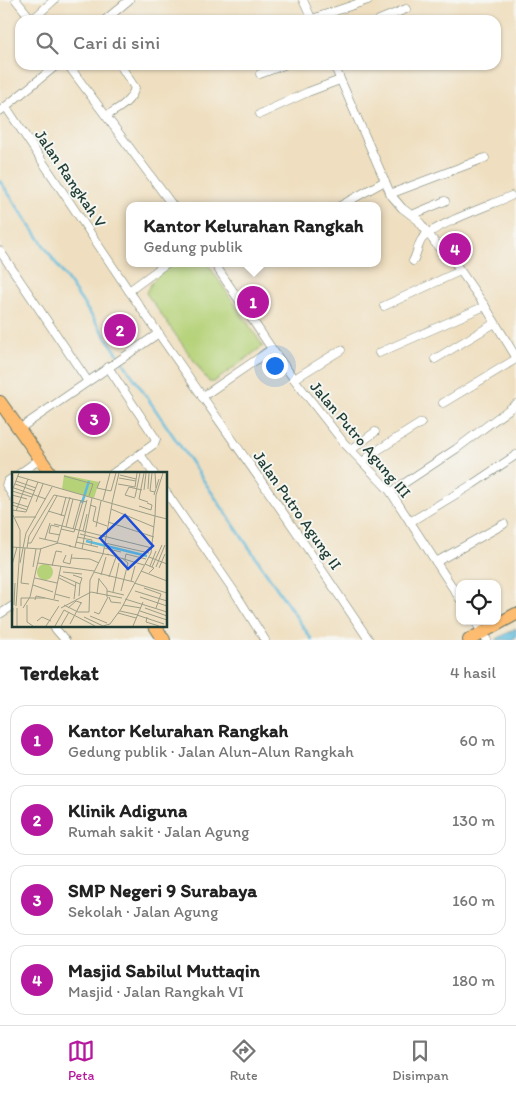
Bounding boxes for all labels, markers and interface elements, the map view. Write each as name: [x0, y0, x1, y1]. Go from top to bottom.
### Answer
search box: [15, 15, 501, 70]
icon: search: [33, 29, 61, 57]
text: Cari di sini: [73, 31, 160, 54]
street label: Jalan Rangkah V: [31, 126, 111, 231]
popup: [126, 202, 381, 267]
text: Kantor Kelurahan Rangkah: [143, 214, 364, 237]
pin: 4: [439, 230, 471, 268]
text: Gedung publik: [143, 237, 243, 256]
pin: 1: [237, 283, 269, 321]
pin: 2: [104, 311, 136, 349]
your location: [262, 353, 288, 379]
street label: Jalan Putro Agung III: [306, 377, 415, 502]
pin: 3: [78, 400, 110, 438]
street label: Jalan Putro Agung II: [249, 447, 346, 573]
inset map: [12, 472, 168, 628]
map controls: [456, 580, 501, 625]
button: locate: [456, 580, 501, 625]
text: Terdekat: [20, 660, 99, 685]
text: 4 hasil: [450, 663, 496, 682]
text: Kantor Kelurahan Rangkah: [68, 719, 288, 742]
text: 1: [33, 731, 41, 750]
text: 60 m: [460, 731, 495, 750]
text: Gedung publik · Jalan Alun-Alun Rangkah: [68, 742, 354, 761]
text: Klinik Adiguna: [68, 799, 187, 822]
text: 2: [33, 811, 41, 830]
text: 130 m: [452, 811, 495, 830]
text: Rumah sakit · Jalan Agung: [68, 822, 249, 841]
text: SMP Negeri 9 Surabaya: [68, 879, 257, 902]
text: 3: [33, 891, 41, 910]
text: 160 m: [452, 891, 495, 910]
text: Sekolah · Jalan Agung: [68, 902, 218, 921]
text: Masjid Sabilul Muttaqin: [68, 959, 260, 982]
text: 4: [32, 971, 42, 990]
text: 180 m: [452, 971, 495, 990]
text: Masjid · Jalan Rangkah VI: [68, 982, 244, 1001]
tab: Peta: [67, 1037, 95, 1084]
tab: Rute: [230, 1037, 258, 1084]
tab: Disimpan: [392, 1037, 449, 1084]

